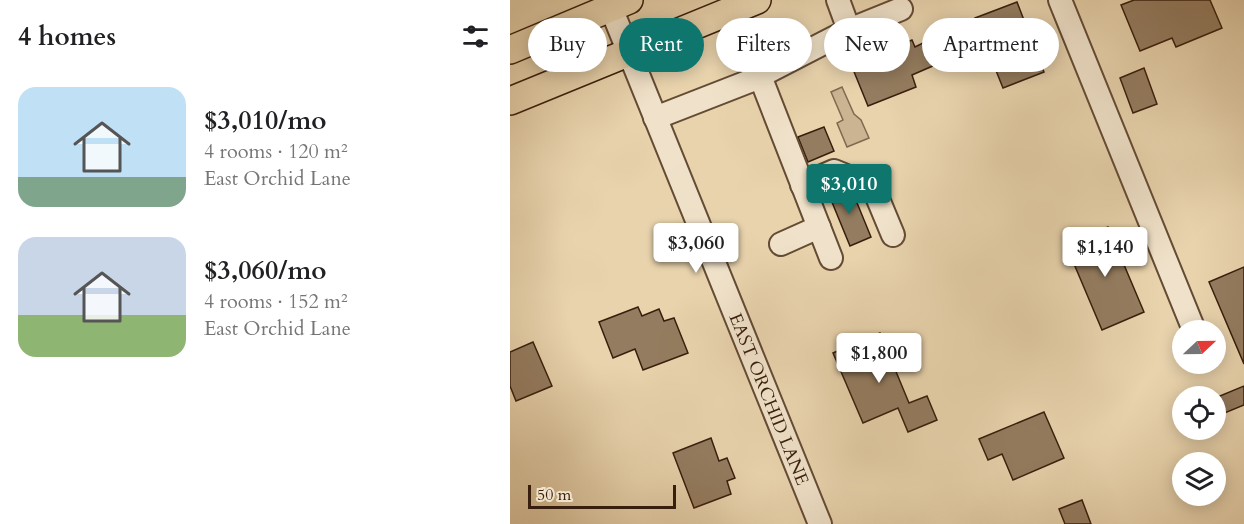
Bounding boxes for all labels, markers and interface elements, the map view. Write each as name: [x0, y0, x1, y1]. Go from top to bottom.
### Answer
chip: Buy: [528, 18, 607, 72]
chip: Rent: [619, 18, 704, 72]
chip: Filters: [716, 18, 812, 72]
chip: New: [824, 18, 910, 72]
chip: Apartment: [922, 18, 1059, 72]
text: 4 homes: [18, 19, 116, 54]
icon: filters: [459, 20, 492, 53]
text: $3,010/mo: [204, 103, 327, 138]
icon: home: [66, 111, 138, 183]
text: 4 rooms · 120 m²: [204, 138, 348, 165]
pin: $3,010: [800, 164, 898, 215]
text: East Orchid Lane: [204, 165, 351, 192]
text: $3,010: [820, 170, 878, 197]
pin: $3,060: [647, 223, 745, 274]
pin: $1,140: [1056, 227, 1154, 278]
text: $3,060: [667, 229, 725, 256]
text: $1,140: [1076, 233, 1134, 260]
text: $3,060/mo: [204, 253, 327, 288]
icon: home: [66, 261, 138, 333]
text: 4 rooms · 152 m²: [204, 288, 348, 315]
street label: EAST ORCHID LANE: [723, 309, 815, 489]
text: East Orchid Lane: [204, 315, 351, 342]
north arrow: [1172, 320, 1226, 374]
map controls: [1172, 320, 1226, 506]
pin: $1,800: [830, 333, 928, 384]
text: $1,800: [850, 339, 908, 366]
button: locate: [1172, 386, 1226, 440]
button: layers: [1172, 452, 1226, 506]
scale bar: [528, 482, 676, 510]
text: 50 m: [537, 484, 571, 506]

